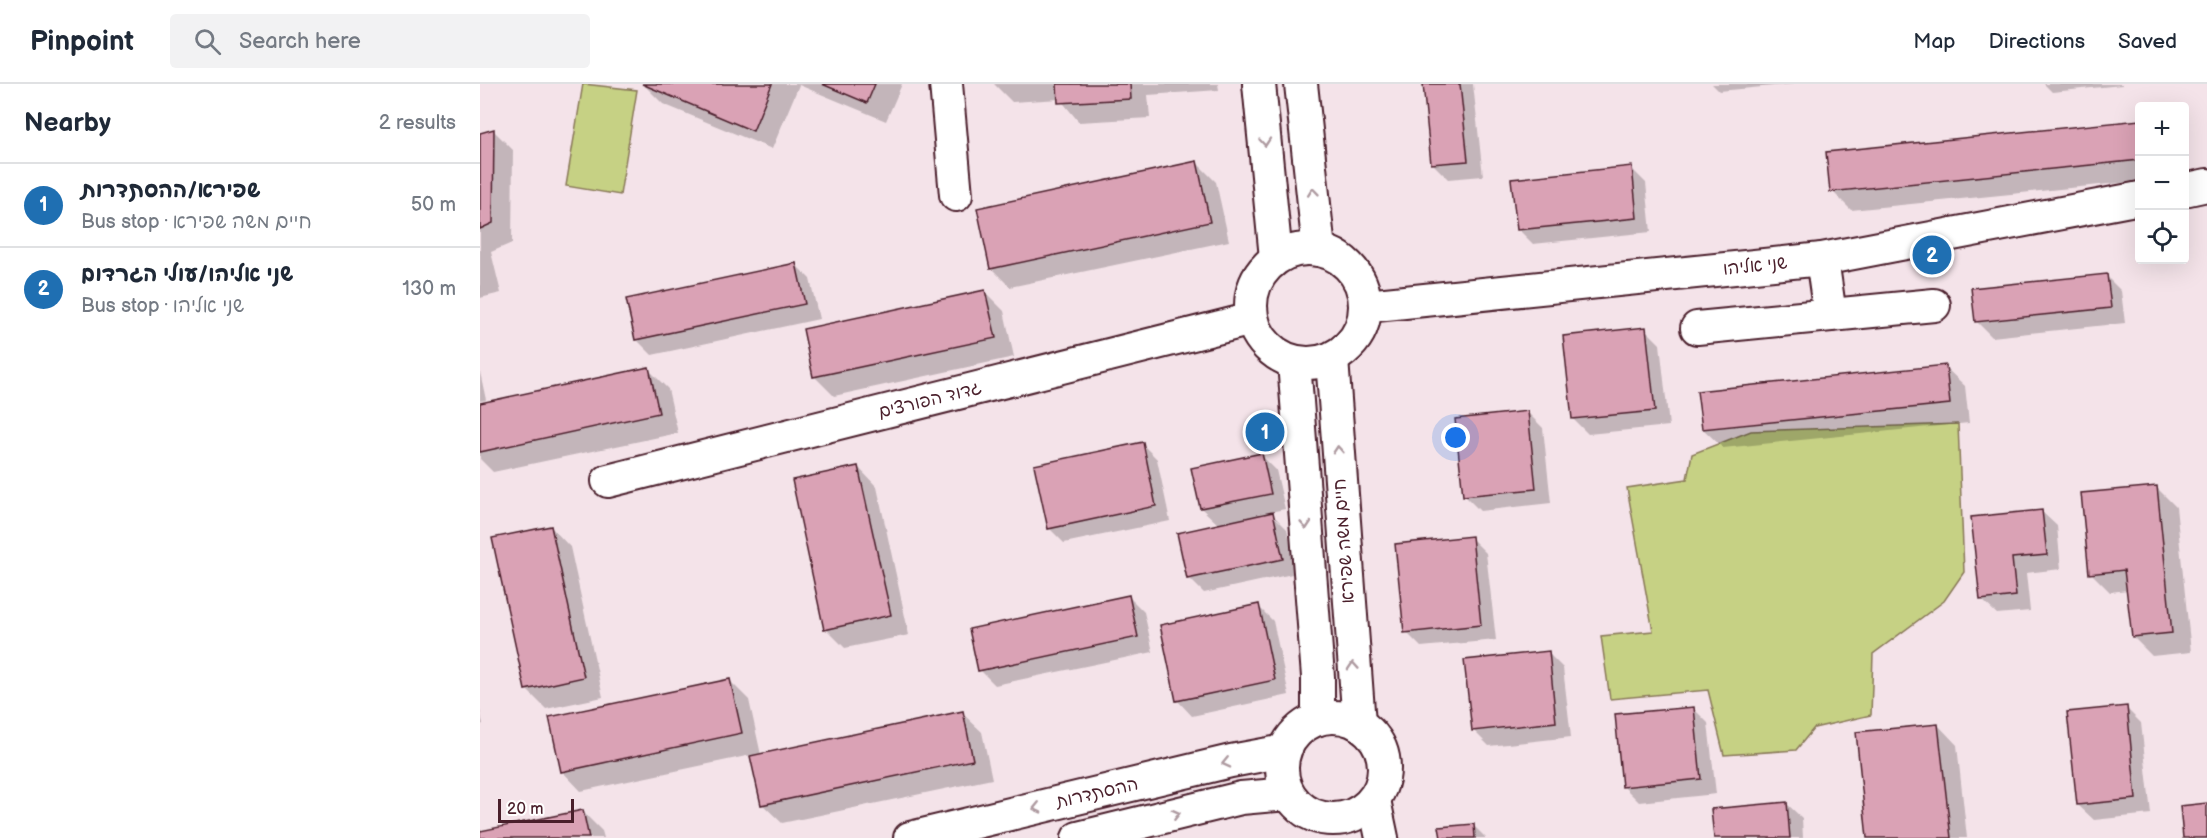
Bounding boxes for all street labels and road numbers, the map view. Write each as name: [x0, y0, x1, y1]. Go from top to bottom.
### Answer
street label: שני אליהו: [1722, 252, 1788, 280]
street label: גדוד הפורצים: [876, 377, 984, 423]
street label: חיים משה שפירא: [1329, 478, 1359, 604]
street label: ההסתדרות: [1053, 773, 1140, 813]

